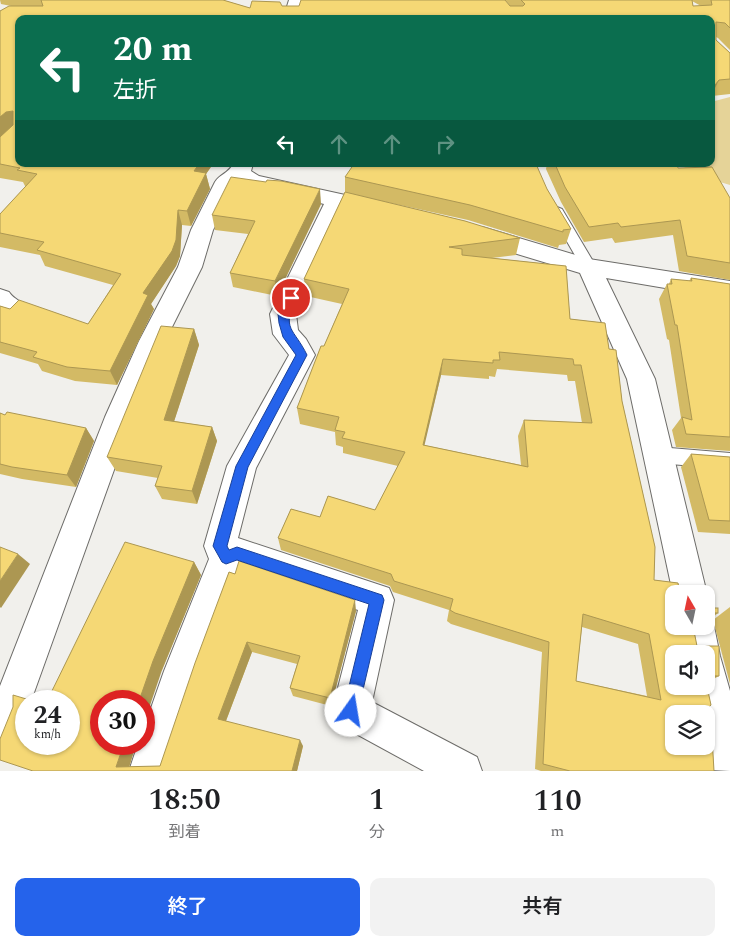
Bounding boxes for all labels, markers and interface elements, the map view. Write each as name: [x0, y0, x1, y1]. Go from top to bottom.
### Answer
text: 20 m: [113, 23, 193, 76]
icon: left: [30, 35, 95, 100]
text: 左折: [113, 74, 157, 107]
icon: left: [272, 130, 300, 158]
icon: ahead: [325, 130, 353, 158]
icon: ahead: [378, 130, 406, 158]
icon: right: [431, 130, 459, 158]
pin: [270, 277, 312, 319]
icon: arrive: [277, 284, 305, 312]
north arrow: [665, 585, 715, 635]
map controls: [665, 585, 715, 755]
button: sound: [665, 645, 715, 695]
position arrow: [324, 684, 376, 736]
speed limit sign: 30: [90, 690, 155, 755]
text: 24: [33, 697, 62, 735]
button: layers: [665, 705, 715, 755]
text: km/h: [34, 725, 61, 744]
text: 18:50: [148, 777, 221, 823]
text: 1: [369, 777, 385, 823]
text: 110: [533, 778, 582, 824]
text: m: [551, 819, 564, 843]
text: 到着: [168, 820, 200, 844]
text: 分: [369, 820, 385, 844]
button: 終了: [15, 878, 360, 936]
button: 共有: [370, 878, 715, 936]

